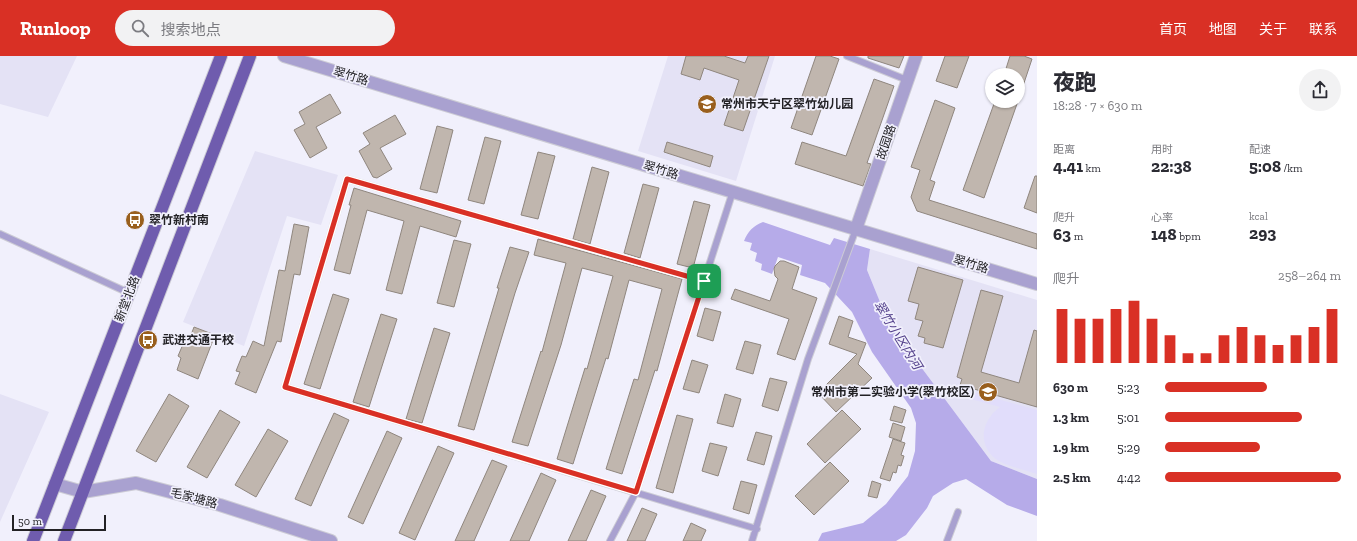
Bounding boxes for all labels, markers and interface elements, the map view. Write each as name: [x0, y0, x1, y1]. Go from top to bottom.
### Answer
search box: [115, 10, 395, 46]
text: Runloop: [20, 17, 91, 40]
icon: search: [129, 17, 151, 39]
text: 搜索地点: [161, 21, 221, 39]
text: 首页: [1159, 21, 1187, 38]
text: 地图: [1209, 21, 1237, 38]
text: 关于: [1259, 21, 1287, 38]
text: 联系: [1309, 21, 1337, 38]
street label: 翠竹路: [332, 64, 370, 88]
map controls: [985, 68, 1025, 108]
button: layers: [985, 68, 1025, 108]
text: 夜跑: [1053, 69, 1097, 96]
button: share: [1299, 69, 1341, 111]
school or university icon: 常州市天宁区翠竹幼儿园: [696, 93, 718, 115]
place label: 常州市天宁区翠竹幼儿园: [721, 97, 853, 111]
text: 18:28 · 7 × 630 m: [1053, 98, 1142, 113]
street label: 故园路: [874, 123, 898, 161]
text: 距离: [1053, 143, 1075, 156]
text: 用时: [1151, 143, 1173, 156]
text: 配速: [1249, 143, 1271, 156]
text: 4.41: [1053, 156, 1083, 176]
text: 22:38: [1151, 156, 1192, 176]
text: 5:08: [1249, 156, 1281, 176]
street label: 翠竹路: [642, 158, 680, 182]
text: km: [1083, 162, 1101, 175]
text: /km: [1281, 162, 1303, 175]
bus stop icon: 翠竹新村南: [124, 209, 146, 231]
text: kcal: [1249, 210, 1268, 223]
text: 爬升: [1053, 211, 1075, 224]
text: 心率: [1151, 211, 1173, 224]
place label: 翠竹新村南: [149, 213, 209, 227]
text: 293: [1249, 223, 1276, 243]
text: 63: [1053, 224, 1071, 244]
text: 148: [1151, 224, 1177, 244]
text: m: [1071, 230, 1083, 243]
text: bpm: [1177, 230, 1201, 243]
street label: 翠竹路: [952, 252, 990, 276]
pin: [687, 264, 721, 298]
text: 258–264 m: [1278, 268, 1341, 283]
icon: arrive: [693, 270, 715, 292]
text: 爬升: [1053, 271, 1079, 286]
street label: 新堂北路: [112, 274, 142, 324]
water label: 翠竹小区内河: [871, 298, 927, 375]
bus stop icon: 武进交通干校: [137, 329, 159, 351]
place label: 武进交通干校: [162, 333, 234, 347]
text: 630 m: [1053, 380, 1088, 395]
text: 5:23: [1117, 380, 1140, 395]
school or university icon: 常州市第二实验小学(翠竹校区): [977, 381, 999, 403]
place label: 常州市第二实验小学(翠竹校区): [811, 385, 975, 399]
text: 1.3 km: [1053, 410, 1089, 425]
text: 5:01: [1117, 410, 1139, 425]
text: 1.9 km: [1053, 440, 1089, 455]
text: 5:29: [1117, 440, 1140, 455]
text: 2.5 km: [1053, 470, 1091, 485]
text: 4:42: [1117, 470, 1141, 485]
street label: 毛家塘路: [169, 485, 219, 511]
scale bar: [12, 513, 106, 532]
text: 50 m: [18, 515, 42, 528]

